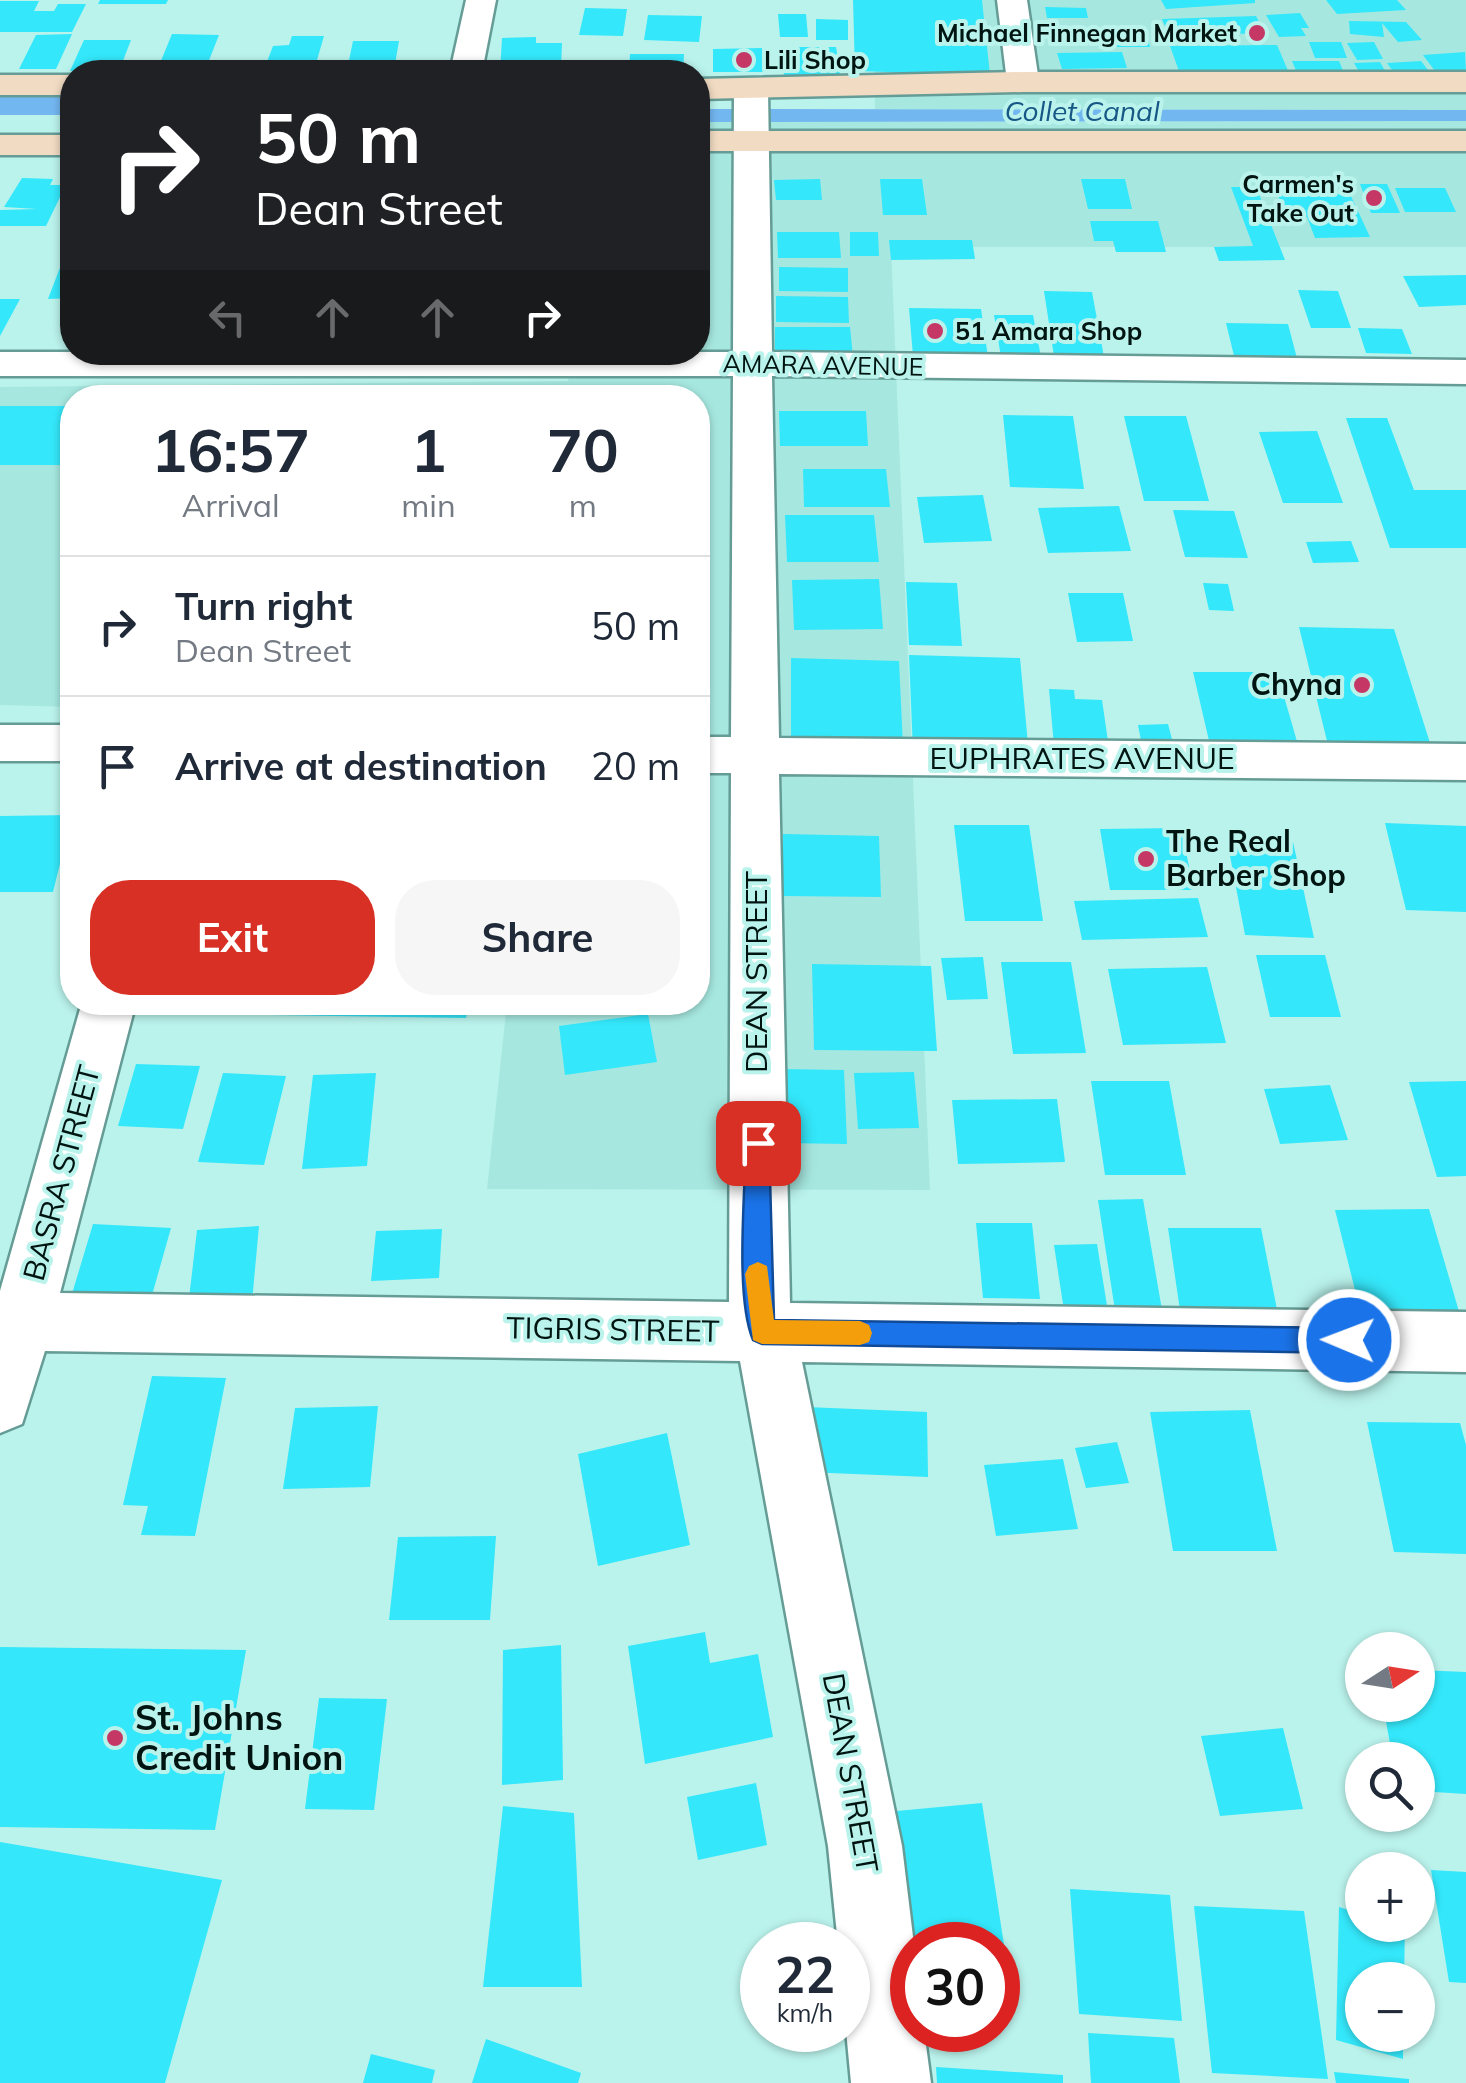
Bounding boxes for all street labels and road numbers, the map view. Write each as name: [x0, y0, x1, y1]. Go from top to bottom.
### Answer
street label: AMARA AVENUE: [722, 347, 924, 382]
street label: EUPHRATES AVENUE: [929, 739, 1235, 777]
street label: DEAN STREET: [737, 871, 775, 1073]
street label: BASRA STREET: [14, 1061, 108, 1284]
street label: TIGRIS STREET: [506, 1308, 720, 1350]
street label: DEAN STREET: [815, 1670, 887, 1876]

